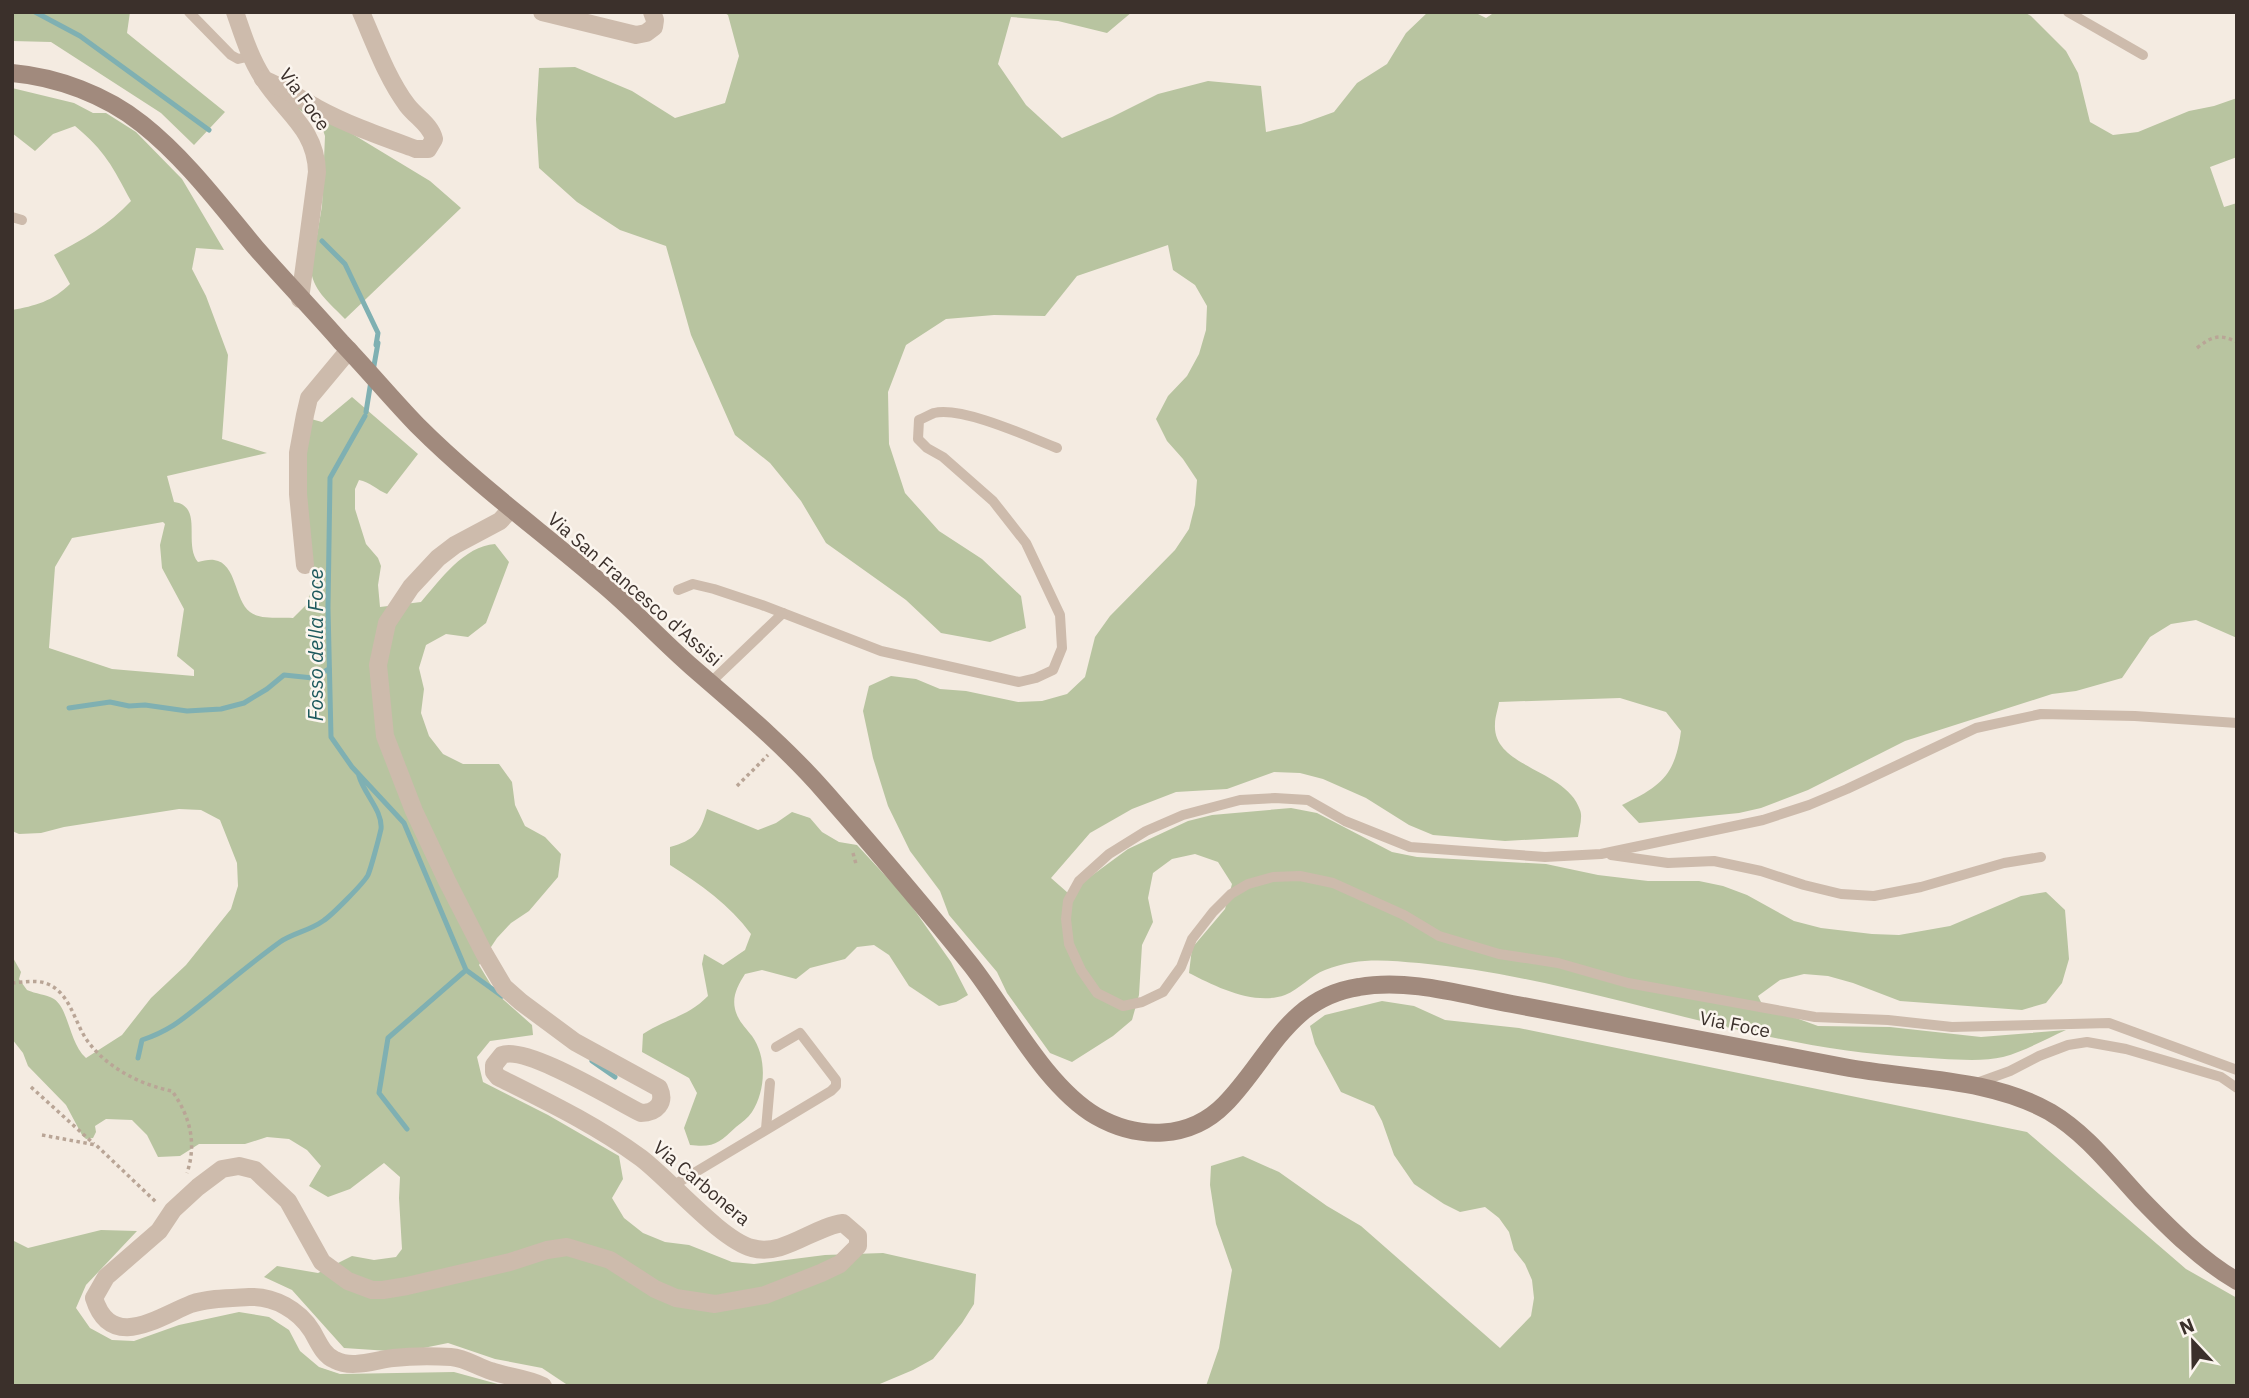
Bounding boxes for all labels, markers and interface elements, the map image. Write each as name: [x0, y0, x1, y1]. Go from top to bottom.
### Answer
street label: Via Foce: [274, 63, 336, 135]
street label: Via San Francesco d'Assisi: [543, 507, 727, 671]
water label: Fosso della Foce: [301, 568, 329, 721]
street label: Via Foce: [1698, 1005, 1772, 1043]
street label: Via Carbonera: [648, 1135, 756, 1231]
north arrow: [2158, 1307, 2228, 1377]
text: N: [2176, 1313, 2198, 1340]

